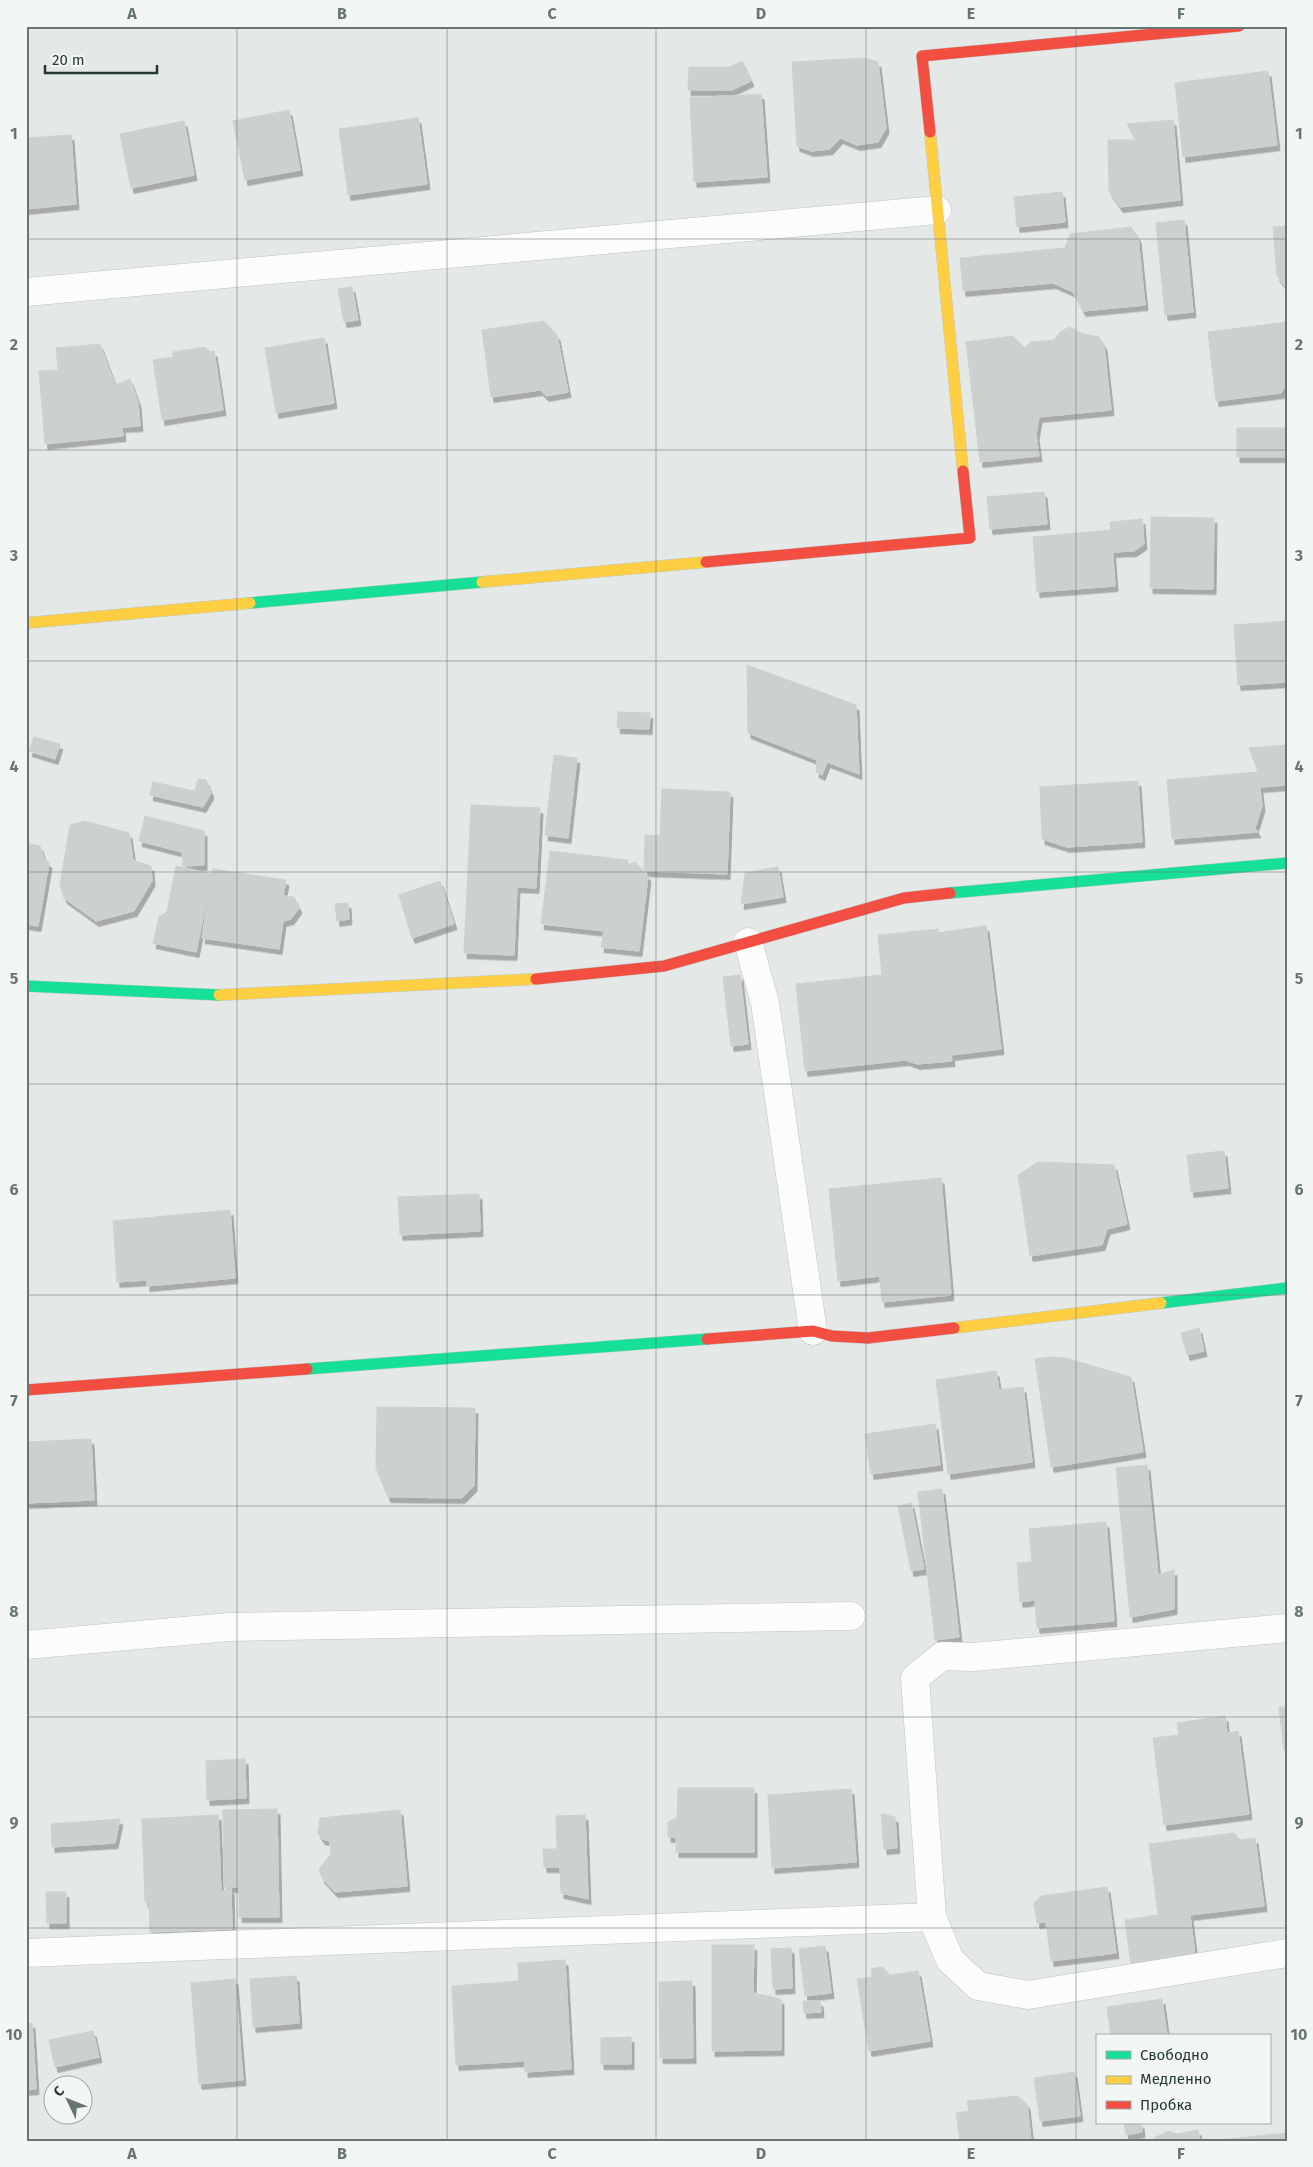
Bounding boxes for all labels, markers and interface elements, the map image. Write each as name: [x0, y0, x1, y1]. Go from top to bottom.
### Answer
text: A: [126, 4, 137, 23]
text: B: [337, 4, 347, 23]
text: C: [547, 4, 557, 23]
text: D: [756, 4, 766, 23]
text: E: [967, 4, 975, 23]
text: F: [1177, 4, 1185, 23]
scale bar: [45, 42, 158, 74]
text: 20 m: [52, 51, 85, 69]
text: 1: [10, 124, 18, 143]
text: 1: [1295, 124, 1303, 143]
text: 2: [10, 335, 18, 354]
text: 2: [1295, 335, 1303, 354]
text: 3: [9, 546, 18, 565]
text: 3: [1294, 546, 1303, 565]
text: 4: [9, 757, 19, 776]
text: 4: [1294, 757, 1304, 776]
text: 5: [10, 969, 19, 988]
text: 5: [1295, 969, 1304, 988]
text: 6: [9, 1180, 19, 1199]
text: 6: [1294, 1180, 1304, 1199]
text: 7: [10, 1391, 18, 1410]
text: 7: [1295, 1391, 1303, 1410]
text: 8: [9, 1602, 19, 1621]
text: 8: [1294, 1602, 1304, 1621]
text: 9: [10, 1813, 19, 1832]
text: 9: [1295, 1813, 1304, 1832]
text: 10: [6, 2025, 22, 2044]
text: 10: [1291, 2025, 1307, 2044]
legend: [1096, 2034, 1270, 2124]
text: Свободно: [1140, 2046, 1209, 2064]
text: Медленно: [1140, 2070, 1212, 2088]
north arrow: [42, 2074, 92, 2124]
text: С: [50, 2083, 68, 2100]
text: Пробка: [1140, 2096, 1192, 2114]
text: A: [126, 2144, 137, 2163]
text: B: [337, 2144, 347, 2163]
text: C: [547, 2144, 557, 2163]
text: D: [756, 2144, 766, 2163]
text: E: [967, 2144, 975, 2163]
text: F: [1177, 2144, 1185, 2163]

